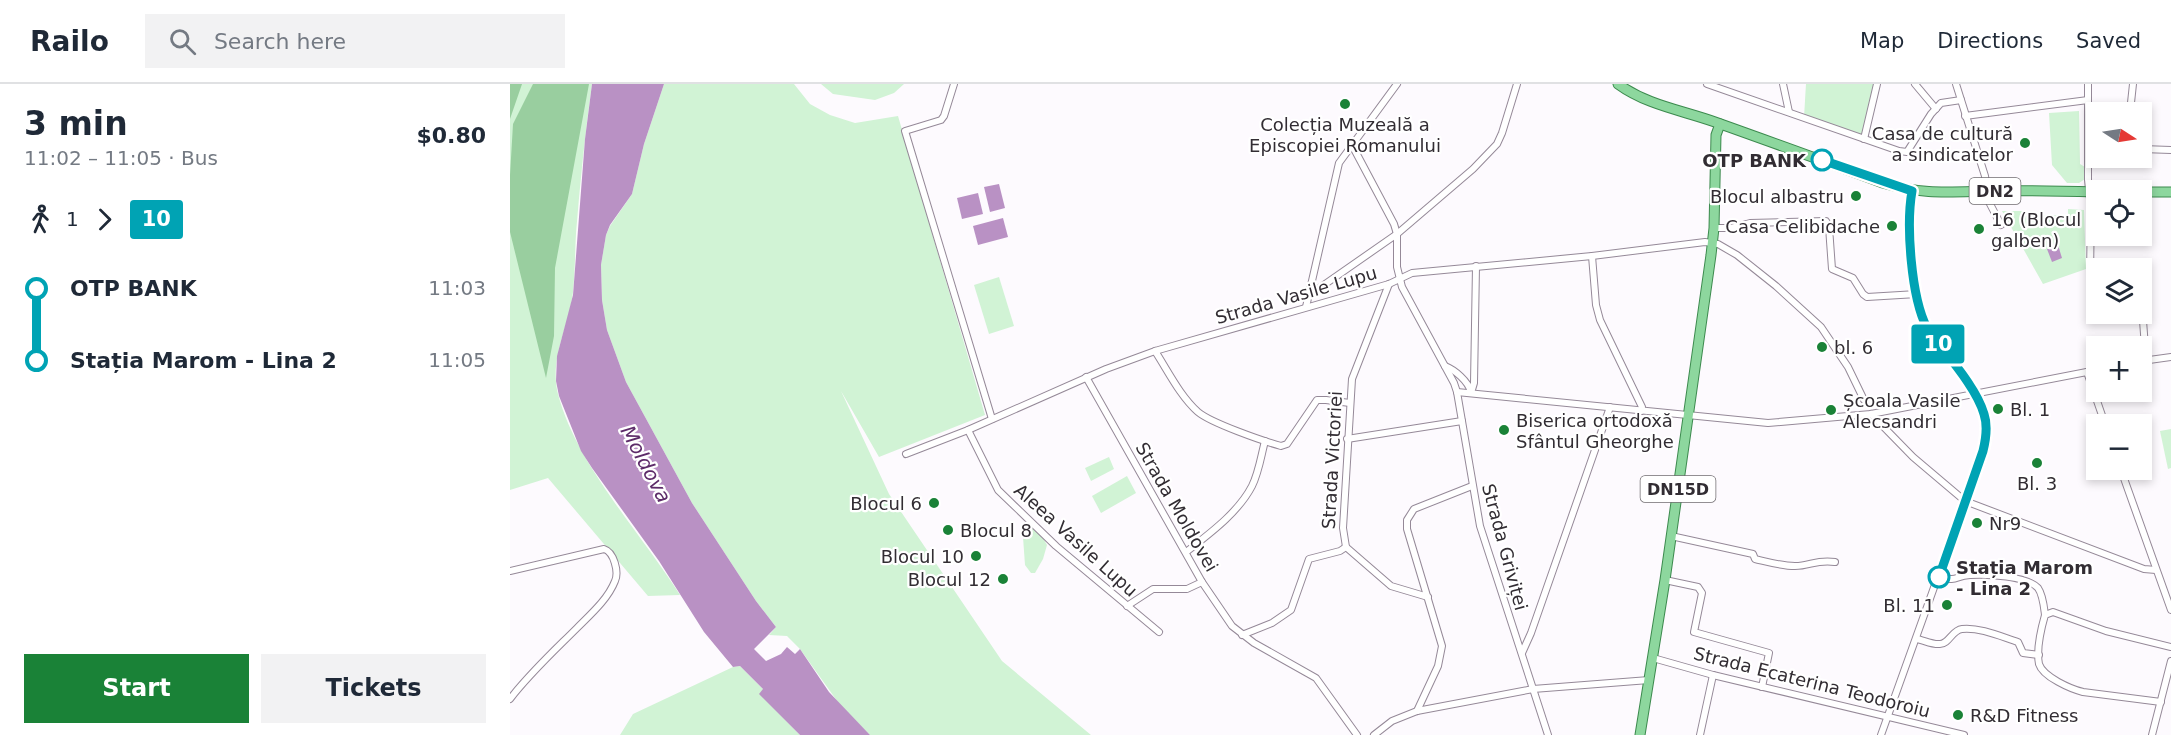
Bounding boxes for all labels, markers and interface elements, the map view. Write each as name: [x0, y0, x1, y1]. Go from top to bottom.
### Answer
search box: [145, 14, 565, 68]
text: Railo: [30, 25, 109, 58]
icon: search: [166, 25, 199, 58]
text: Search here: [214, 29, 346, 54]
text: Map: [1860, 29, 1904, 53]
text: Directions: [1937, 29, 2043, 53]
text: Saved: [2076, 29, 2141, 53]
marker: Colecția Muzeală a Episcopiei Romanului: [1338, 97, 1352, 111]
north arrow: [2086, 102, 2152, 168]
map controls: [2086, 102, 2152, 480]
text: 3 min: [24, 104, 128, 143]
place label: Colecția Muzeală a Episcopiei Romanului: [1249, 114, 1441, 156]
text: $0.80: [416, 123, 486, 148]
place label: Casa de cultură a sindicatelor: [1872, 123, 2014, 165]
marker: Casa de cultură a sindicatelor: [2018, 136, 2032, 150]
text: 11:02 – 11:05 · Bus: [24, 146, 218, 170]
marker: OTP BANK: [1811, 149, 1833, 171]
place label: OTP BANK: [1702, 150, 1807, 171]
road number: DN2: [1970, 178, 2020, 204]
button: locate: [2086, 180, 2152, 246]
place label: Blocul albastru: [1710, 186, 1844, 207]
marker: Blocul albastru: [1849, 189, 1863, 203]
icon: walk: [24, 203, 57, 236]
icon: forward: [88, 203, 121, 236]
text: 1: [66, 207, 79, 231]
text: 10: [142, 207, 171, 231]
place label: 16 (Blocul galben): [1991, 209, 2081, 251]
place label: Casa Celibidache: [1725, 216, 1880, 237]
marker: Casa Celibidache: [1885, 219, 1899, 233]
marker: 16 (Blocul galben): [1972, 222, 1986, 236]
button: layers: [2086, 258, 2152, 324]
street label: Strada Vasile Lupu: [1213, 262, 1379, 328]
text: OTP BANK: [70, 276, 197, 301]
text: 11:03: [428, 276, 486, 300]
line badge: 10: [1911, 324, 1965, 364]
text: 10: [1923, 332, 1953, 356]
button: +: [2086, 336, 2152, 402]
place label: bl. 6: [1834, 337, 1873, 358]
marker: bl. 6: [1815, 340, 1829, 354]
text: Stația Marom - Lina 2: [70, 348, 337, 373]
text: 11:05: [428, 348, 486, 372]
street label: Strada Victoriei: [1318, 390, 1346, 530]
place label: Școala Vasile Alecsandri: [1843, 390, 1961, 432]
place label: Bl. 1: [2010, 399, 2050, 420]
marker: Bl. 1: [1991, 402, 2005, 416]
marker: Școala Vasile Alecsandri: [1824, 403, 1838, 417]
place label: Biserica ortodoxă Sfântul Gheorghe: [1516, 410, 1674, 452]
button: −: [2086, 414, 2152, 480]
water label: Moldova: [616, 421, 676, 507]
marker: Biserica ortodoxă Sfântul Gheorghe: [1497, 423, 1511, 437]
street label: Strada Moldovei: [1131, 439, 1223, 575]
marker: Bl. 3: [2030, 456, 2044, 470]
place label: Bl. 3: [2017, 473, 2057, 494]
road number: DN15D: [1640, 476, 1716, 502]
street label: Aleea Vasile Lupu: [1010, 479, 1142, 601]
street label: Strada Griviței: [1478, 481, 1532, 613]
place label: Blocul 6: [850, 493, 922, 514]
marker: Blocul 6: [927, 496, 941, 510]
place label: Nr9: [1989, 513, 2021, 534]
marker: Nr9: [1970, 516, 1984, 530]
place label: Blocul 8: [960, 520, 1032, 541]
marker: Blocul 8: [941, 523, 955, 537]
place label: Blocul 10: [881, 546, 964, 567]
marker: Blocul 10: [969, 549, 983, 563]
place label: Stația Marom - Lina 2: [1956, 557, 2093, 599]
marker: Stația Marom - Lina 2: [1928, 566, 1950, 588]
place label: Blocul 12: [908, 569, 991, 590]
marker: Blocul 12: [996, 572, 1010, 586]
place label: Bl. 11: [1883, 595, 1935, 616]
marker: Bl. 11: [1940, 598, 1954, 612]
street label: Strada Ecaterina Teodoroiu: [1692, 642, 1932, 722]
button: Start: [24, 654, 249, 723]
button: Tickets: [261, 654, 486, 723]
place label: R&D Fitness: [1970, 705, 2078, 726]
marker: R&D Fitness: [1951, 708, 1965, 722]

